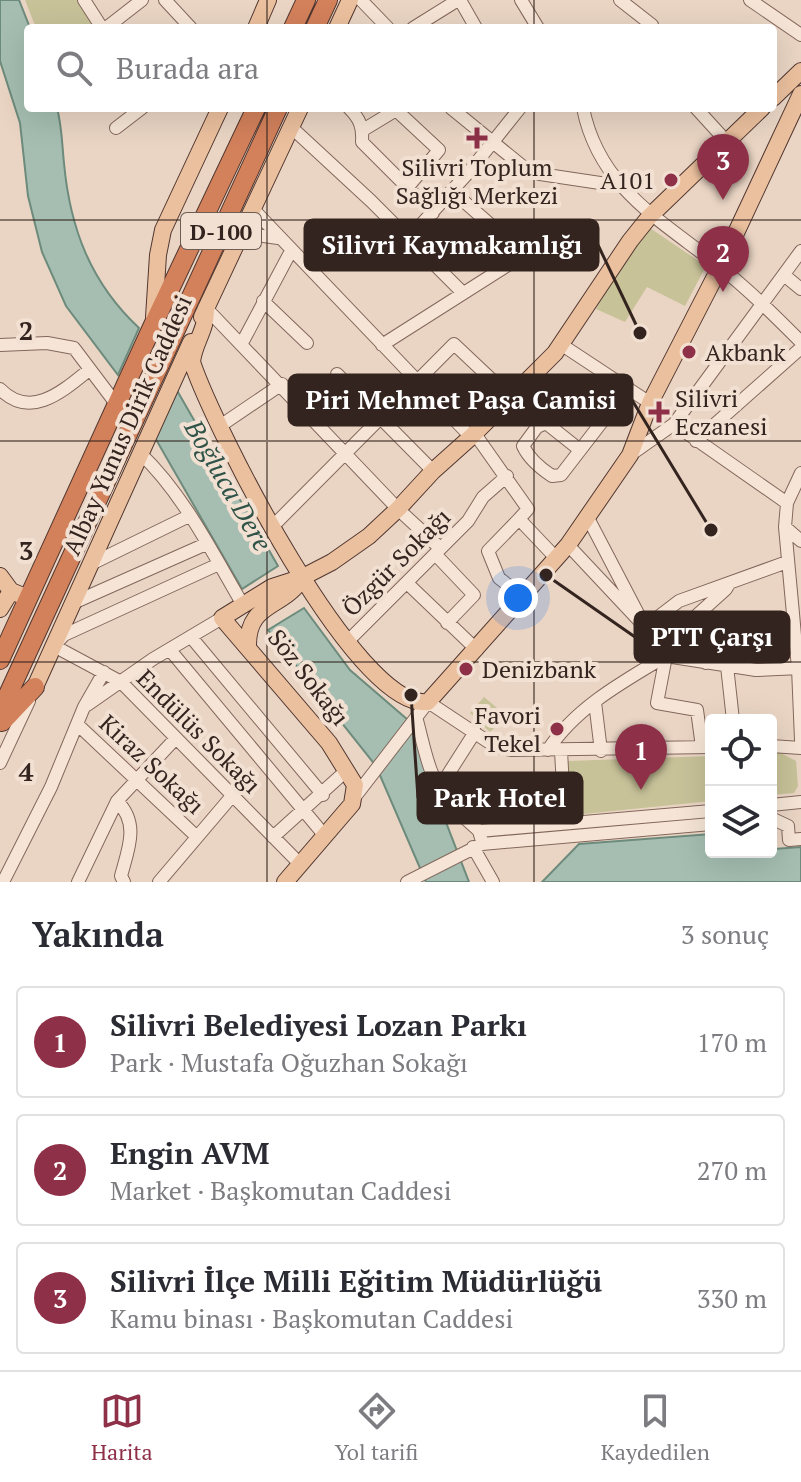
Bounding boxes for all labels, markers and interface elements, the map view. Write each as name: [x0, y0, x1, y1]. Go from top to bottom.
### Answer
search box: [24, 24, 777, 112]
icon: search: [52, 46, 96, 90]
text: Burada ara: [116, 48, 259, 88]
marker: Silivri Toplum Sağlığı Merkezi: [466, 127, 488, 149]
pin: 3: [697, 134, 749, 200]
place label: Silivri Toplum Sağlığı Merkezi: [396, 151, 558, 211]
place label: A101: [600, 164, 655, 196]
marker: A101: [662, 171, 680, 189]
road number: D-100: [181, 213, 261, 249]
callout: Silivri Kaymakamlığı: [305, 220, 598, 270]
pin: 2: [697, 226, 749, 292]
text: Silivri Kaymakamlığı: [322, 227, 582, 261]
street label: Albay Yunus Dirik Caddesi: [55, 290, 199, 560]
text: 2: [19, 313, 33, 347]
place label: Akbank: [705, 336, 786, 368]
marker: Akbank: [680, 343, 698, 361]
callout: Piri Mehmet Paşa Camisi: [289, 375, 632, 425]
text: Piri Mehmet Paşa Camisi: [305, 382, 617, 416]
place label: Silivri Eczanesi: [675, 382, 768, 442]
marker: Silivri Eczanesi: [650, 403, 668, 421]
water label: Boğluca Dere: [177, 412, 280, 557]
street label: Özgür Sokağı: [335, 501, 457, 623]
text: 3: [19, 533, 33, 567]
your location: [498, 578, 538, 618]
callout: PTT Çarşı: [635, 612, 789, 662]
text: PTT Çarşı: [651, 619, 773, 653]
street label: Söz Sokağı: [261, 622, 357, 732]
place label: Denizbank: [482, 653, 597, 685]
marker: Denizbank: [457, 660, 475, 678]
street label: Endülüs Sokağı: [130, 662, 268, 800]
place label: Favori Tekel: [474, 699, 541, 759]
street label: Kiraz Sokağı: [93, 707, 211, 821]
map controls: [705, 714, 777, 858]
button: locate: [705, 714, 777, 786]
marker: Favori Tekel: [548, 720, 566, 738]
pin: 1: [615, 724, 667, 790]
text: 4: [19, 754, 34, 788]
callout: Park Hotel: [418, 773, 582, 823]
text: Park Hotel: [434, 780, 566, 814]
button: layers: [705, 786, 777, 858]
text: Yakında: [32, 912, 164, 957]
text: 3 sonuç: [681, 917, 769, 951]
text: Silivri Belediyesi Lozan Parkı: [110, 1005, 527, 1045]
text: 1: [53, 1025, 67, 1059]
text: 170 m: [697, 1025, 767, 1059]
text: Park · Mustafa Oğuzhan Sokağı: [110, 1045, 468, 1079]
text: Engin AVM: [110, 1133, 269, 1173]
text: 2: [53, 1153, 67, 1187]
text: 270 m: [697, 1153, 767, 1187]
text: Market · Başkomutan Caddesi: [110, 1173, 452, 1207]
text: Silivri İlçe Milli Eğitim Müdürlüğü: [110, 1261, 602, 1301]
text: 3: [53, 1281, 67, 1315]
text: 330 m: [697, 1281, 767, 1315]
text: Kamu binası · Başkomutan Caddesi: [110, 1301, 513, 1335]
tab: Harita: [91, 1389, 153, 1466]
tab: Yol tarifi: [335, 1389, 419, 1466]
tab: Kaydedilen: [601, 1389, 710, 1466]

